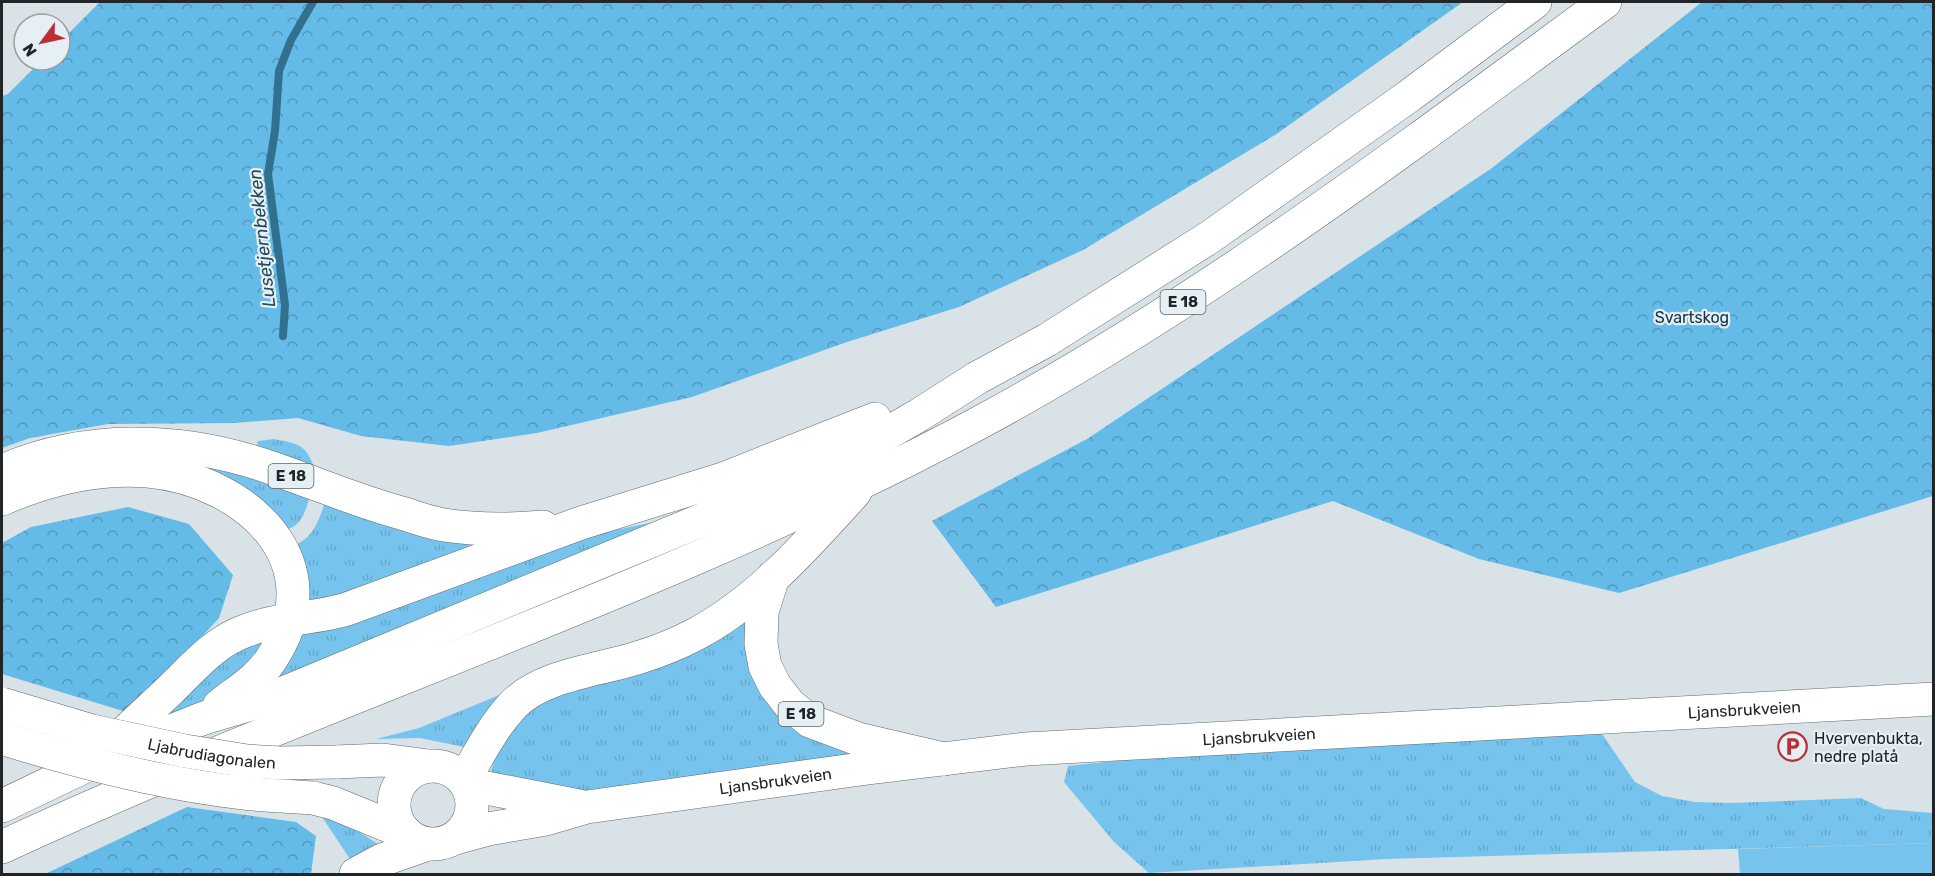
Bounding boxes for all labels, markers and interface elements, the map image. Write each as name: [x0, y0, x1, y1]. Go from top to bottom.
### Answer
north arrow: [12, 12, 72, 72]
text: N: [19, 40, 41, 60]
water label: Lusetjernbekken: [244, 168, 280, 308]
road number: E 18: [1160, 290, 1206, 314]
park label: Svartskog: [1655, 308, 1729, 327]
road number: E 18: [268, 464, 314, 488]
street label: Ljansbrukveien: [1687, 697, 1801, 722]
road number: E 18: [778, 702, 824, 726]
street label: Ljansbrukveien: [1202, 724, 1316, 749]
place label: Hvervenbukta, nedre platå: [1814, 729, 1923, 766]
parking icon: Hvervenbukta, nedre platå: [1777, 731, 1809, 763]
street label: Ljabrudiagonalen: [146, 734, 276, 772]
street label: Ljansbrukveien: [718, 764, 833, 798]

